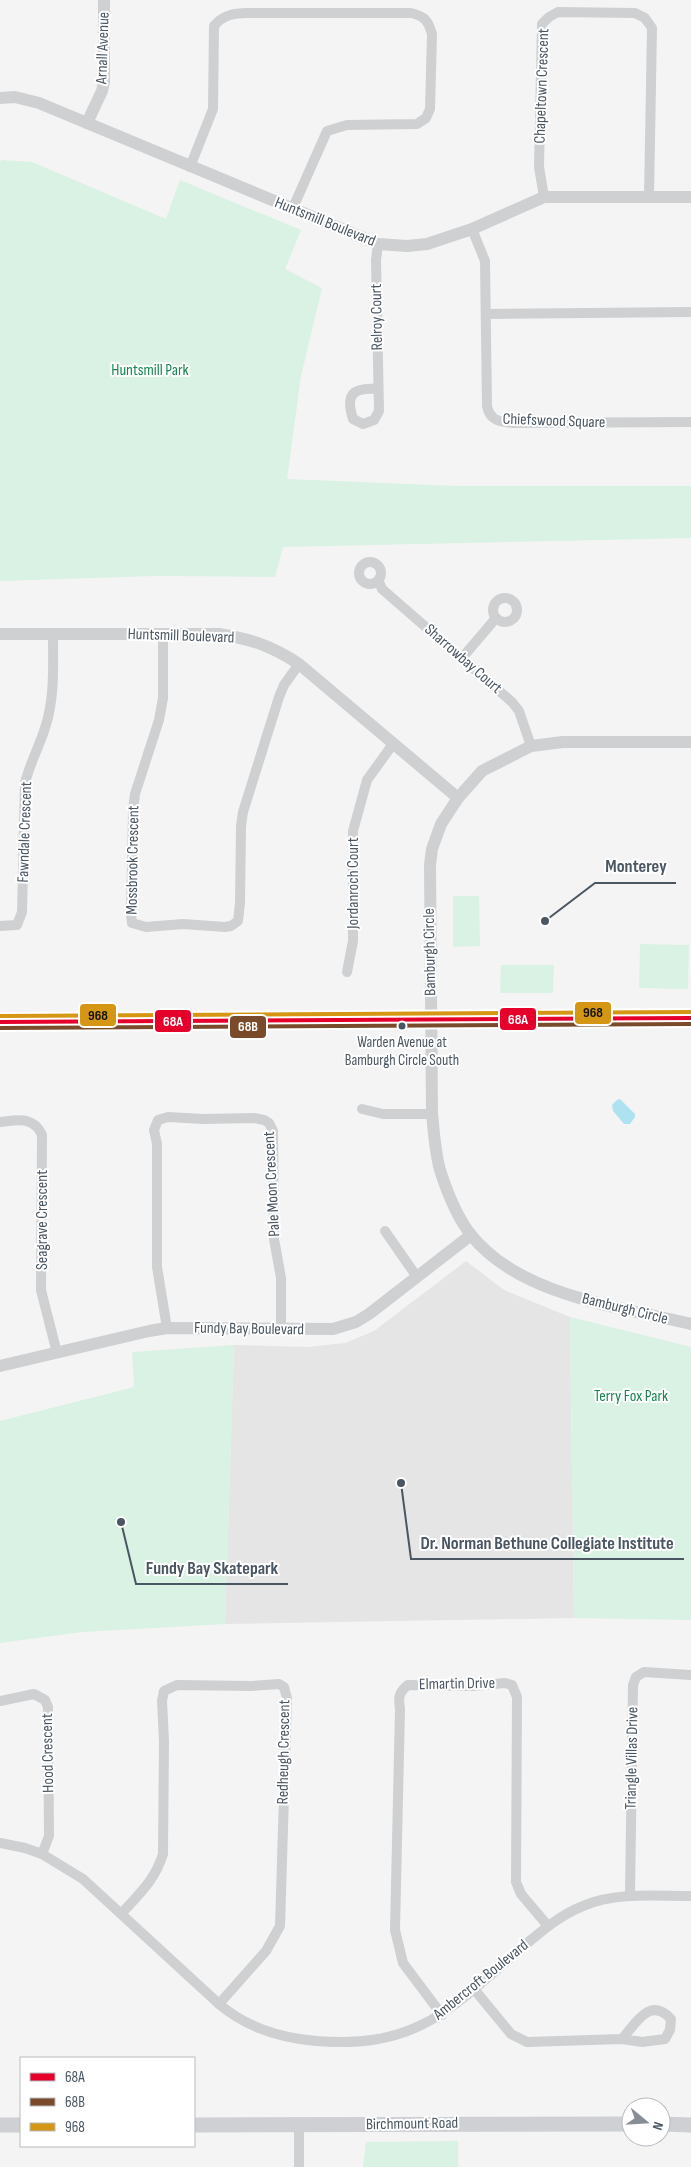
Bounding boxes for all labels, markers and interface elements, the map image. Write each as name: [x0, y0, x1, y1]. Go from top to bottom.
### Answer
street label: Arnall Avenue: [92, 12, 114, 85]
street label: Chapeltown Crescent: [530, 28, 554, 144]
street label: Huntsmill Boulevard: [272, 193, 378, 251]
street label: Relroy Court: [367, 283, 387, 351]
park label: Huntsmill Park: [111, 361, 189, 380]
street label: Chiefswood Square: [502, 410, 606, 432]
street label: Sharrowbay Court: [420, 620, 506, 698]
street label: Huntsmill Boulevard: [127, 625, 235, 647]
street label: Fawndale Crescent: [14, 781, 36, 883]
street label: Mossbrook Crescent: [123, 805, 143, 915]
street label: Jordanroch Court: [344, 837, 363, 930]
callout: Monterey: [595, 850, 676, 883]
text: Monterey: [605, 856, 667, 877]
street label: Bamburgh Circle: [420, 908, 440, 996]
line badge: 968: [574, 1001, 612, 1025]
line badge: 968: [79, 1003, 117, 1027]
text: 968: [583, 1004, 603, 1021]
text: 968: [88, 1007, 108, 1024]
line badge: 68A: [499, 1007, 537, 1031]
line badge: 68A: [154, 1009, 192, 1033]
text: 68A: [508, 1011, 528, 1028]
text: 68A: [163, 1013, 183, 1030]
line badge: 68B: [229, 1015, 267, 1039]
text: 68B: [238, 1018, 258, 1035]
marker: Warden Avenue at Bamburgh Circle South: [397, 1021, 407, 1031]
place label: Warden Avenue at Bamburgh Circle South: [345, 1033, 459, 1070]
street label: Pale Moon Crescent: [260, 1131, 284, 1237]
street label: Seagrave Crescent: [33, 1170, 52, 1270]
street label: Bamburgh Circle: [580, 1289, 670, 1329]
street label: Fundy Bay Boulevard: [194, 1319, 304, 1339]
park label: Terry Fox Park: [594, 1387, 668, 1406]
callout: Dr. Norman Bethune Collegiate Institute: [411, 1526, 684, 1559]
text: Dr. Norman Bethune Collegiate Institute: [420, 1533, 674, 1554]
callout: Fundy Bay Skatepark: [136, 1551, 288, 1584]
text: Fundy Bay Skatepark: [146, 1558, 279, 1579]
street label: Elmartin Drive: [419, 1674, 495, 1694]
street label: Redheugh Crescent: [274, 1699, 294, 1805]
street label: Triangle Villas Drive: [622, 1706, 642, 1810]
street label: Hood Crescent: [38, 1713, 58, 1793]
street label: Ambercroft Boulevard: [429, 1936, 532, 2025]
legend: [20, 2057, 195, 2147]
text: 68A: [65, 2068, 85, 2087]
text: 68B: [65, 2093, 85, 2112]
north arrow: [621, 2097, 671, 2147]
street label: Birchmount Road: [366, 2114, 458, 2134]
text: 968: [65, 2118, 85, 2137]
text: N: [649, 2120, 667, 2132]

